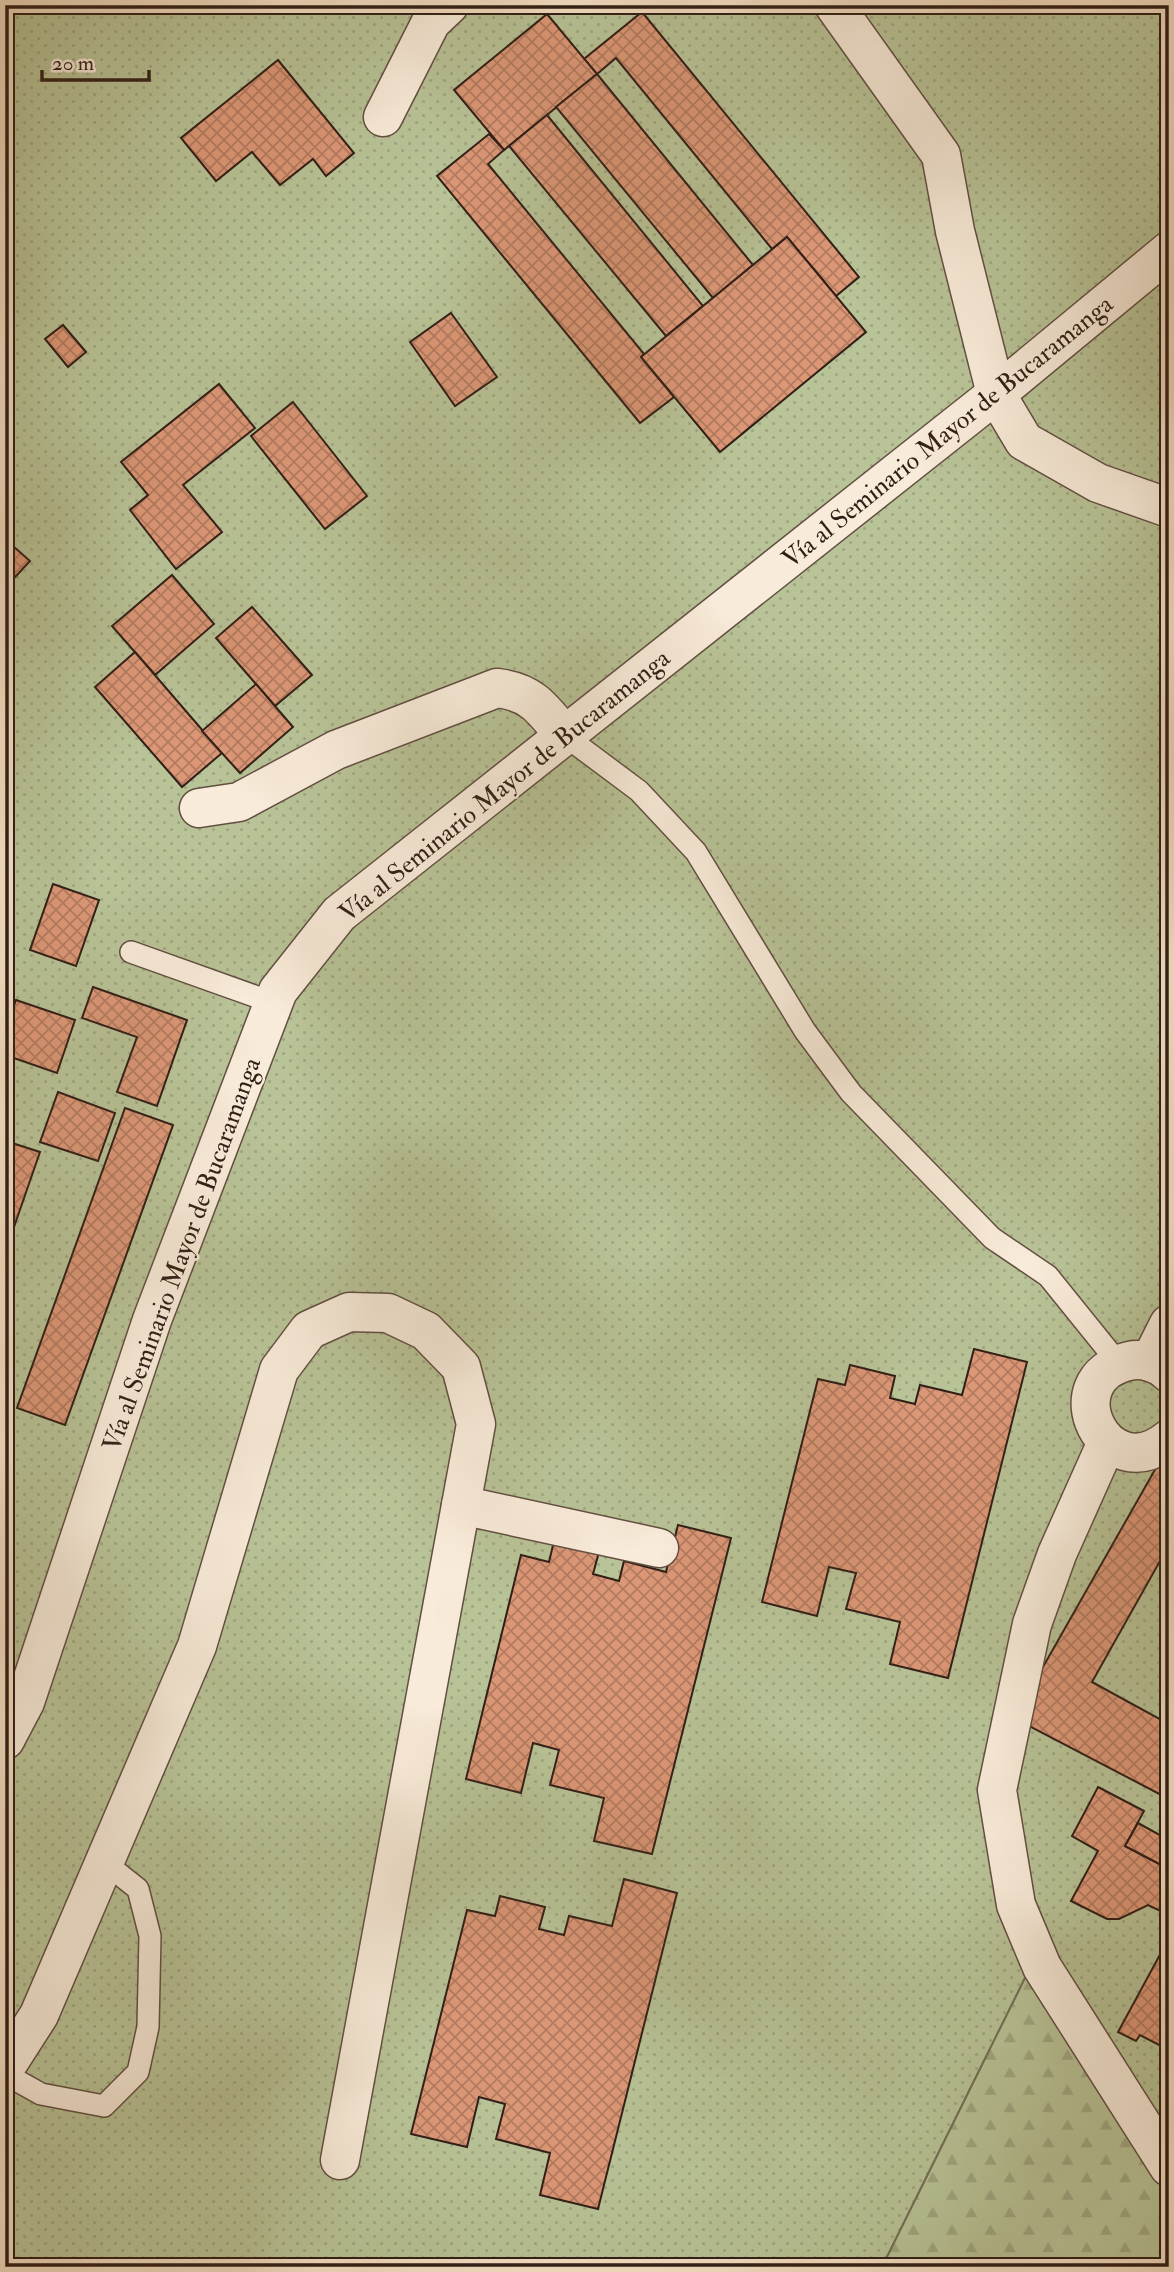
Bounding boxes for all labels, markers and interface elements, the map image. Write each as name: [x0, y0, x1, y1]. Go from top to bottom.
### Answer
scale bar: [42, 38, 149, 82]
text: 20 m: [52, 50, 94, 77]
street label: Vía al Seminario Mayor de Bucaramanga: [776, 288, 1120, 575]
street label: Vía al Seminario Mayor de Bucaramanga: [333, 642, 677, 929]
street label: Vía al Seminario Mayor de Bucaramanga: [96, 1053, 268, 1455]

